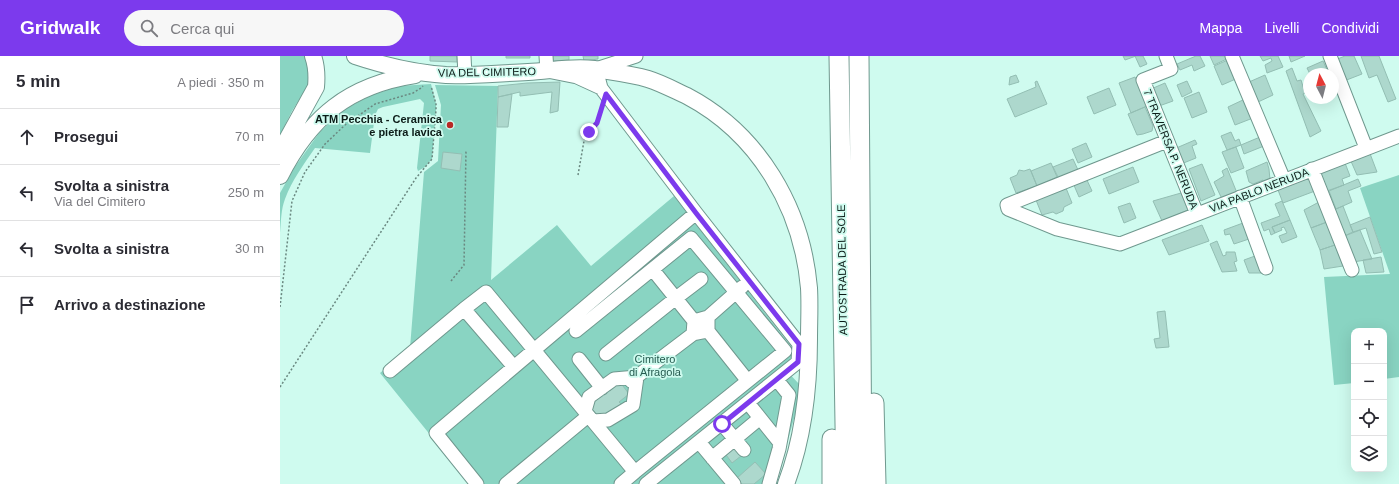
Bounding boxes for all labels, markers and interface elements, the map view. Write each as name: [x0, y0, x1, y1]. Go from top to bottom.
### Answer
search box: [124, 10, 404, 46]
text: Gridwalk: [20, 17, 100, 38]
icon: search: [138, 17, 160, 39]
text: Cerca qui: [170, 20, 234, 37]
text: Mappa: [1200, 20, 1242, 36]
text: Livelli: [1264, 20, 1299, 36]
text: Condividi: [1321, 20, 1379, 36]
street label: VIA DEL CIMITERO: [438, 65, 537, 79]
north arrow: [1303, 68, 1339, 104]
text: 5 min: [16, 72, 60, 91]
text: A piedi · 350 m: [177, 75, 264, 90]
street label: 7 TRAVERSA P. NERUDA: [1141, 87, 1201, 211]
place label: ATM Pecchia - Ceramica e pietra lavica: [315, 113, 443, 138]
marker: ATM Pecchia - Ceramica e pietra lavica: [445, 120, 455, 130]
route end: [580, 123, 598, 141]
icon: ahead: [16, 126, 38, 148]
text: Prosegui: [54, 128, 118, 145]
text: 70 m: [235, 129, 264, 144]
street label: VIA PABLO NERUDA: [1208, 165, 1311, 215]
text: Svolta a sinistra: [54, 177, 169, 194]
icon: left: [16, 182, 38, 204]
text: 250 m: [228, 185, 264, 200]
text: Via del Cimitero: [54, 194, 146, 209]
street label: AUTOSTRADA DEL SOLE: [835, 204, 849, 336]
icon: left: [16, 238, 38, 260]
text: Svolta a sinistra: [54, 240, 169, 257]
text: 30 m: [235, 241, 264, 256]
icon: arrive: [16, 294, 38, 316]
text: Arrivo a destinazione: [54, 296, 206, 313]
map controls: [1351, 328, 1387, 472]
button: +: [1351, 328, 1387, 364]
park label: Cimitero di Afragola: [629, 353, 682, 378]
button: −: [1351, 364, 1387, 400]
button: locate: [1351, 400, 1387, 436]
route start: [713, 415, 731, 433]
button: layers: [1351, 436, 1387, 472]

